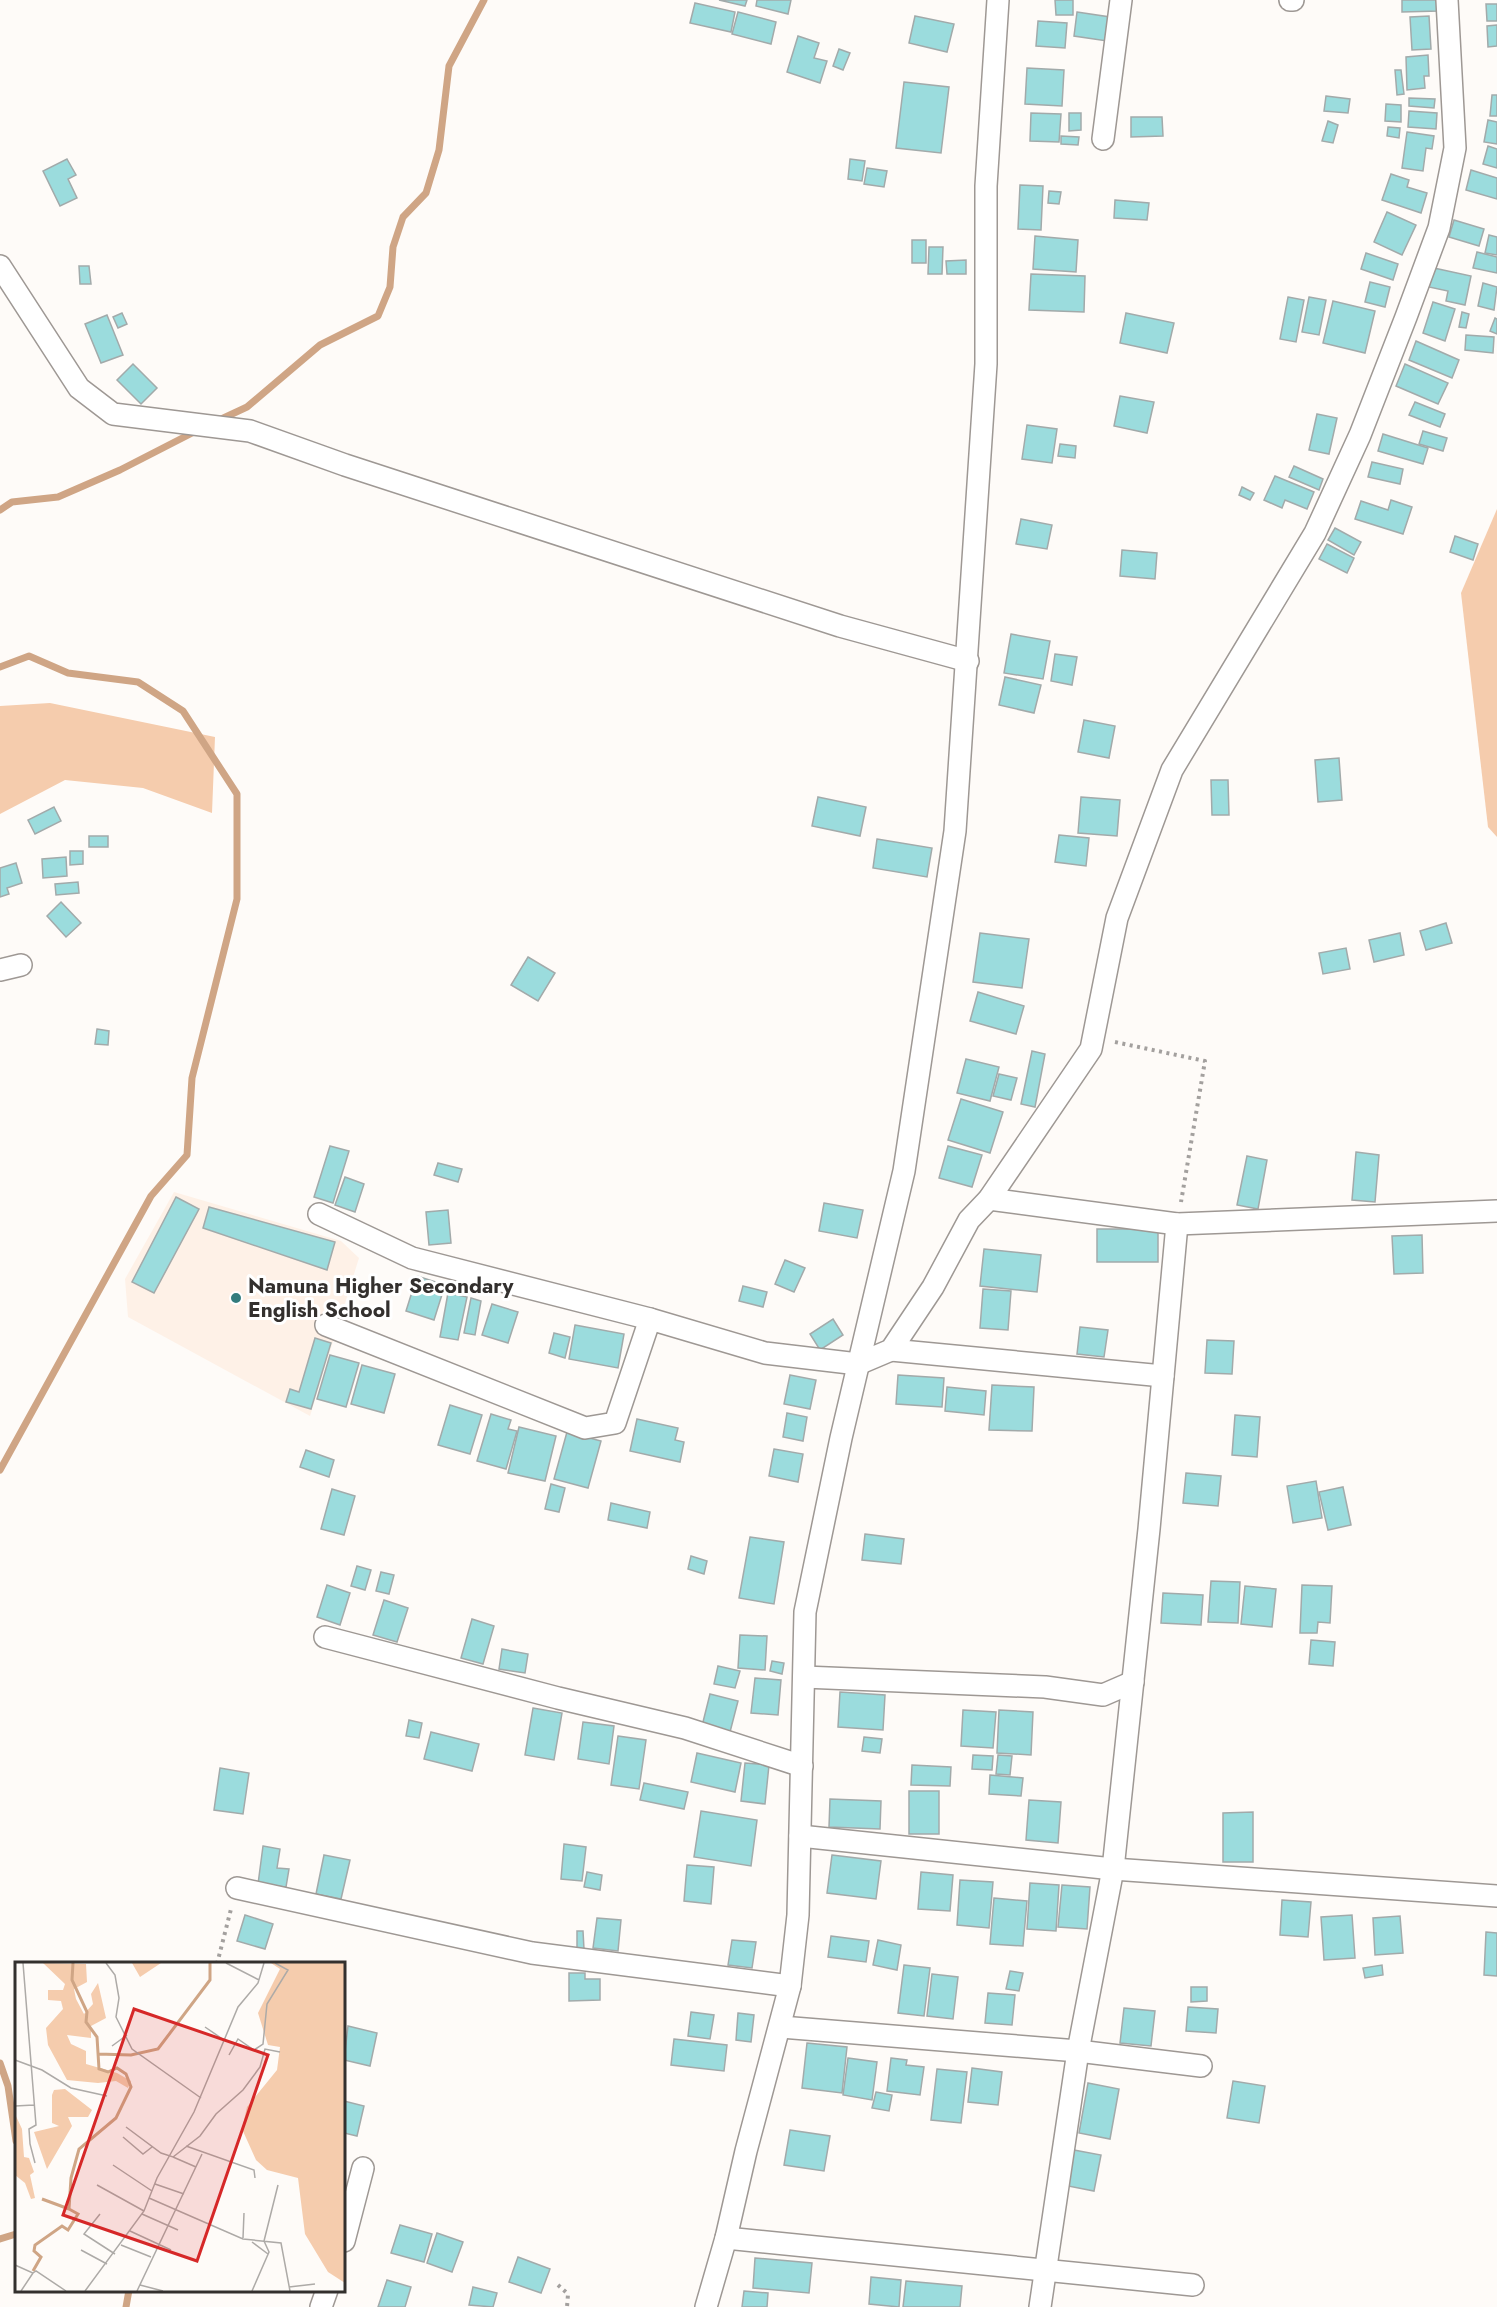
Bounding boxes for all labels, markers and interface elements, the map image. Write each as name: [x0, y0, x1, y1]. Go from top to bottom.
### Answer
place label: Namuna Higher Secondary English School: [248, 1271, 515, 1325]
marker: Namuna Higher Secondary English School: [229, 1291, 243, 1305]
inset map: [15, 1962, 345, 2292]

